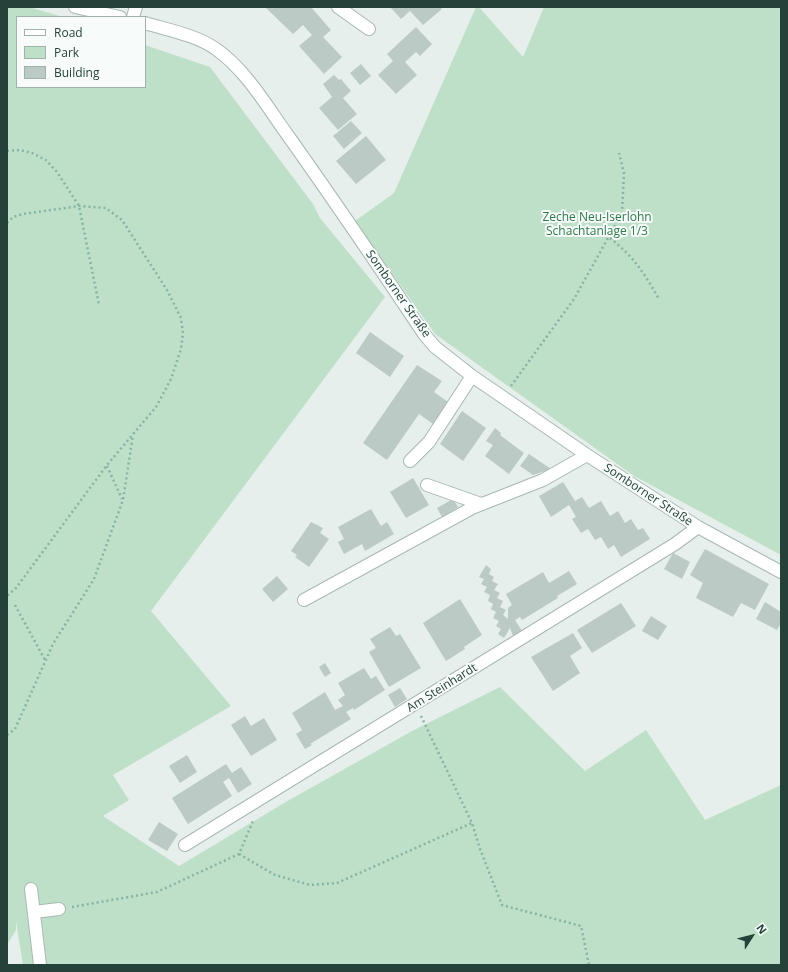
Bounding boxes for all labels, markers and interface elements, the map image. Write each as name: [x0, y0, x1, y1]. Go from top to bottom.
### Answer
legend: [16, 16, 146, 88]
text: Road: [54, 24, 83, 41]
text: Park: [54, 44, 79, 61]
text: Building: [54, 64, 99, 81]
park label: Zeche Neu-Iserlohn Schachtanlage 1/3: [542, 211, 652, 239]
street label: Somborner Straße: [363, 248, 433, 340]
street label: Somborner Straße: [601, 461, 695, 529]
street label: Am Steinhardt: [404, 661, 480, 715]
north arrow: [732, 916, 772, 956]
text: N: [753, 921, 771, 937]

